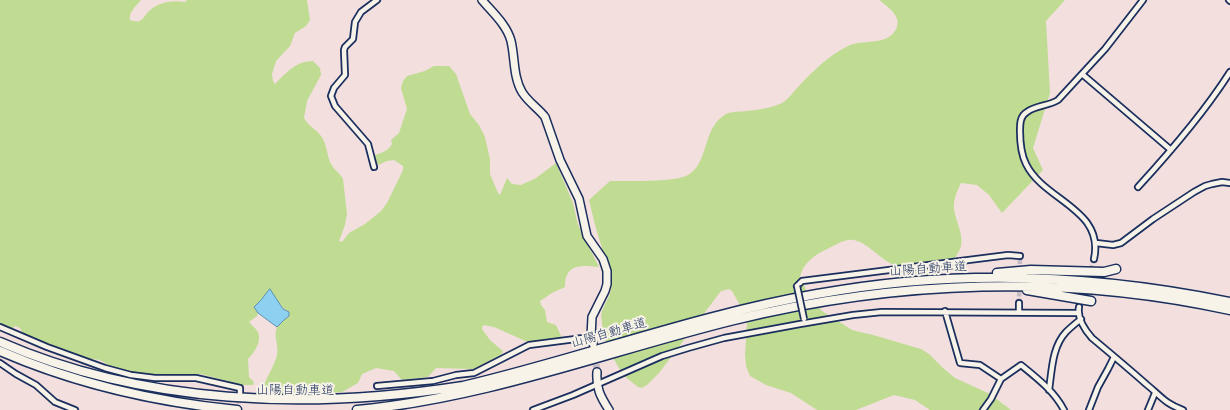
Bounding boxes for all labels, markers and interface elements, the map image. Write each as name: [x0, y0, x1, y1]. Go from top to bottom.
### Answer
street label: 山陽自動車道: [889, 259, 967, 281]
street label: 山陽自動車道: [569, 316, 649, 352]
street label: 山陽自動車道: [256, 383, 334, 399]

